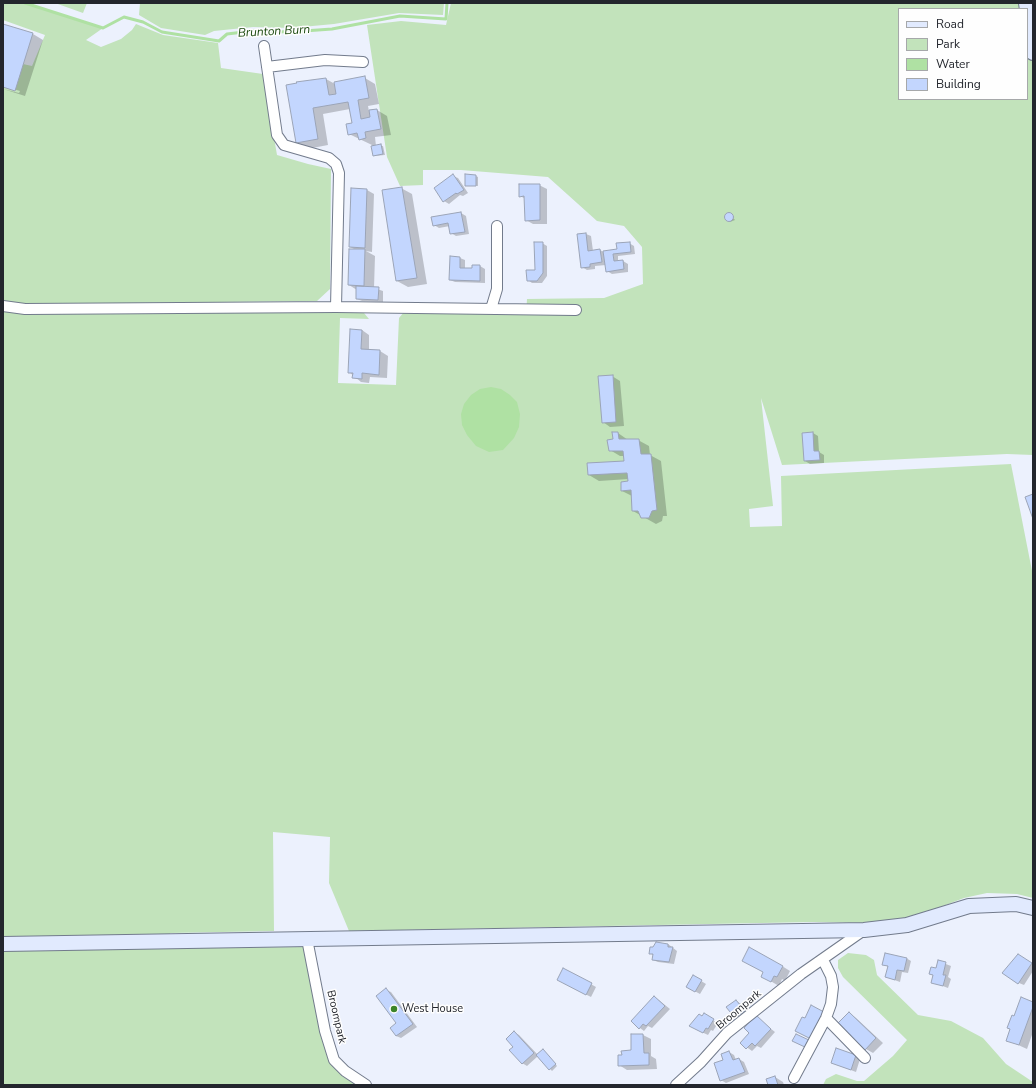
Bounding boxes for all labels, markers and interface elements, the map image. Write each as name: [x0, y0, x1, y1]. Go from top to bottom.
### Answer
legend: [898, 8, 1028, 100]
text: Road: [936, 16, 964, 32]
water label: Brunton Burn: [237, 23, 311, 41]
text: Park: [936, 36, 960, 52]
text: Water: [936, 56, 970, 72]
text: Building: [936, 76, 981, 92]
street label: Broompark: [714, 987, 764, 1033]
street label: Broompark: [323, 989, 349, 1045]
place label: West House: [402, 1002, 463, 1016]
marker: West House: [389, 1004, 399, 1014]

